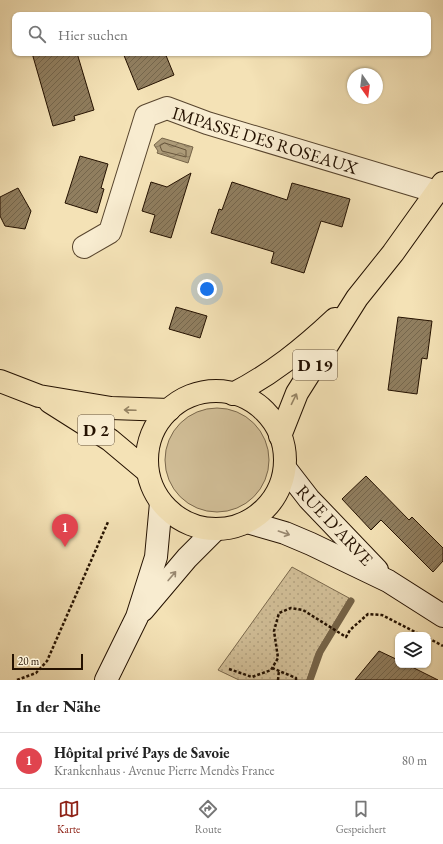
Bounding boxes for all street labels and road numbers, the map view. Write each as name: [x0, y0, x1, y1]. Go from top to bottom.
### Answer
street label: IMPASSE DES ROSEAUX: [169, 101, 361, 179]
road number: D 19: [293, 350, 337, 380]
road number: D 2: [78, 415, 114, 445]
street label: RUE D'ARVE: [292, 480, 378, 570]

